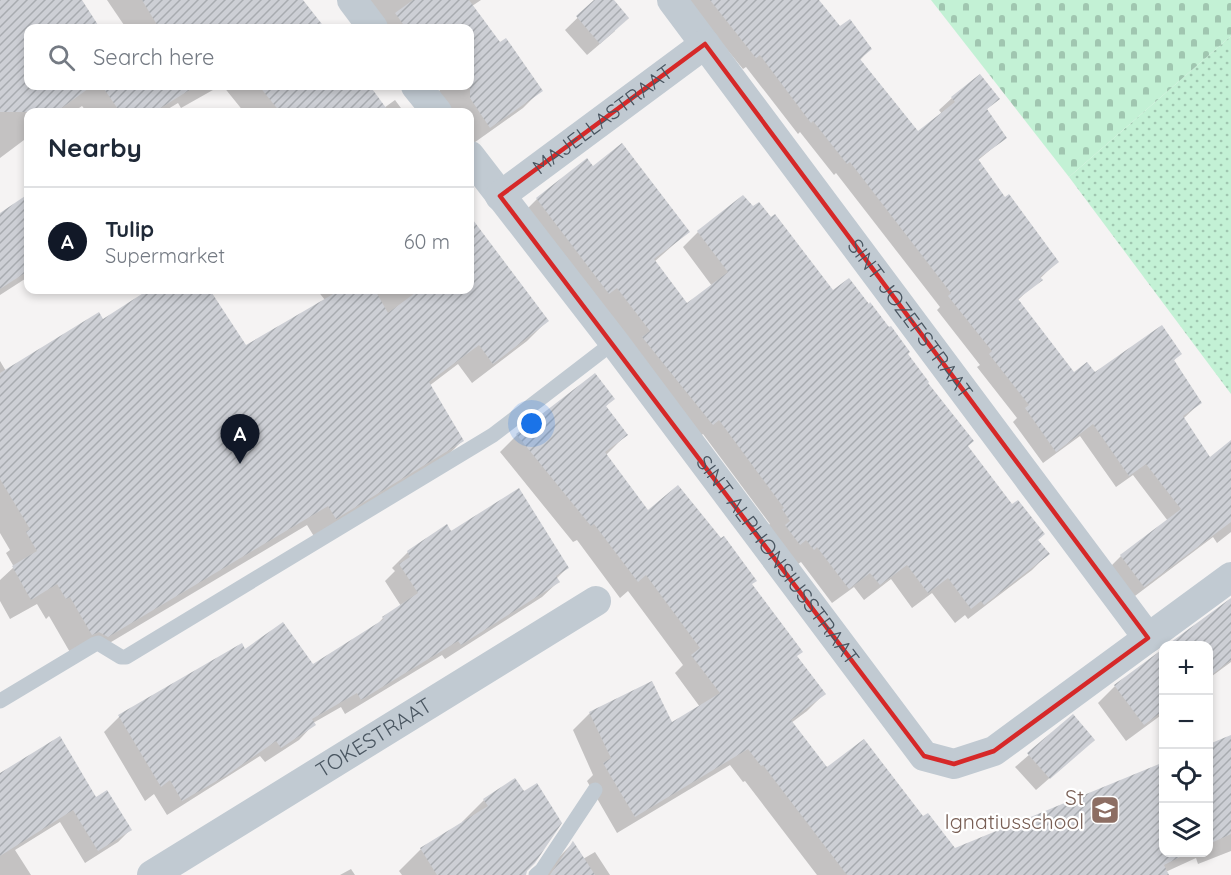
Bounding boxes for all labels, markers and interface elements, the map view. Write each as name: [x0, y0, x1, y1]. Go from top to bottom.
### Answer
search box: [24, 24, 474, 90]
icon: search: [45, 41, 78, 74]
text: Search here: [93, 43, 214, 71]
street label: MAJELLASTRAAT: [527, 58, 678, 180]
text: Nearby: [48, 131, 142, 164]
text: Tulip: [105, 215, 154, 243]
text: A: [61, 229, 74, 254]
text: 60 m: [404, 229, 450, 254]
street label: SINT JOZEFSTRAAT: [843, 233, 979, 404]
text: Supermarket: [105, 243, 225, 268]
your location: [517, 409, 546, 438]
pin: A: [220, 414, 260, 464]
street label: SINT ALPHONSIUSSTRAAT: [691, 450, 865, 670]
map controls: [1159, 641, 1213, 857]
button: +: [1159, 641, 1213, 695]
street label: TOKESTRAAT: [311, 691, 437, 783]
button: −: [1159, 695, 1213, 749]
button: locate: [1159, 749, 1213, 803]
place label: St Ignatiusschool: [945, 784, 1084, 834]
school or university icon: St Ignatiusschool: [1089, 794, 1121, 826]
button: layers: [1159, 803, 1213, 857]

